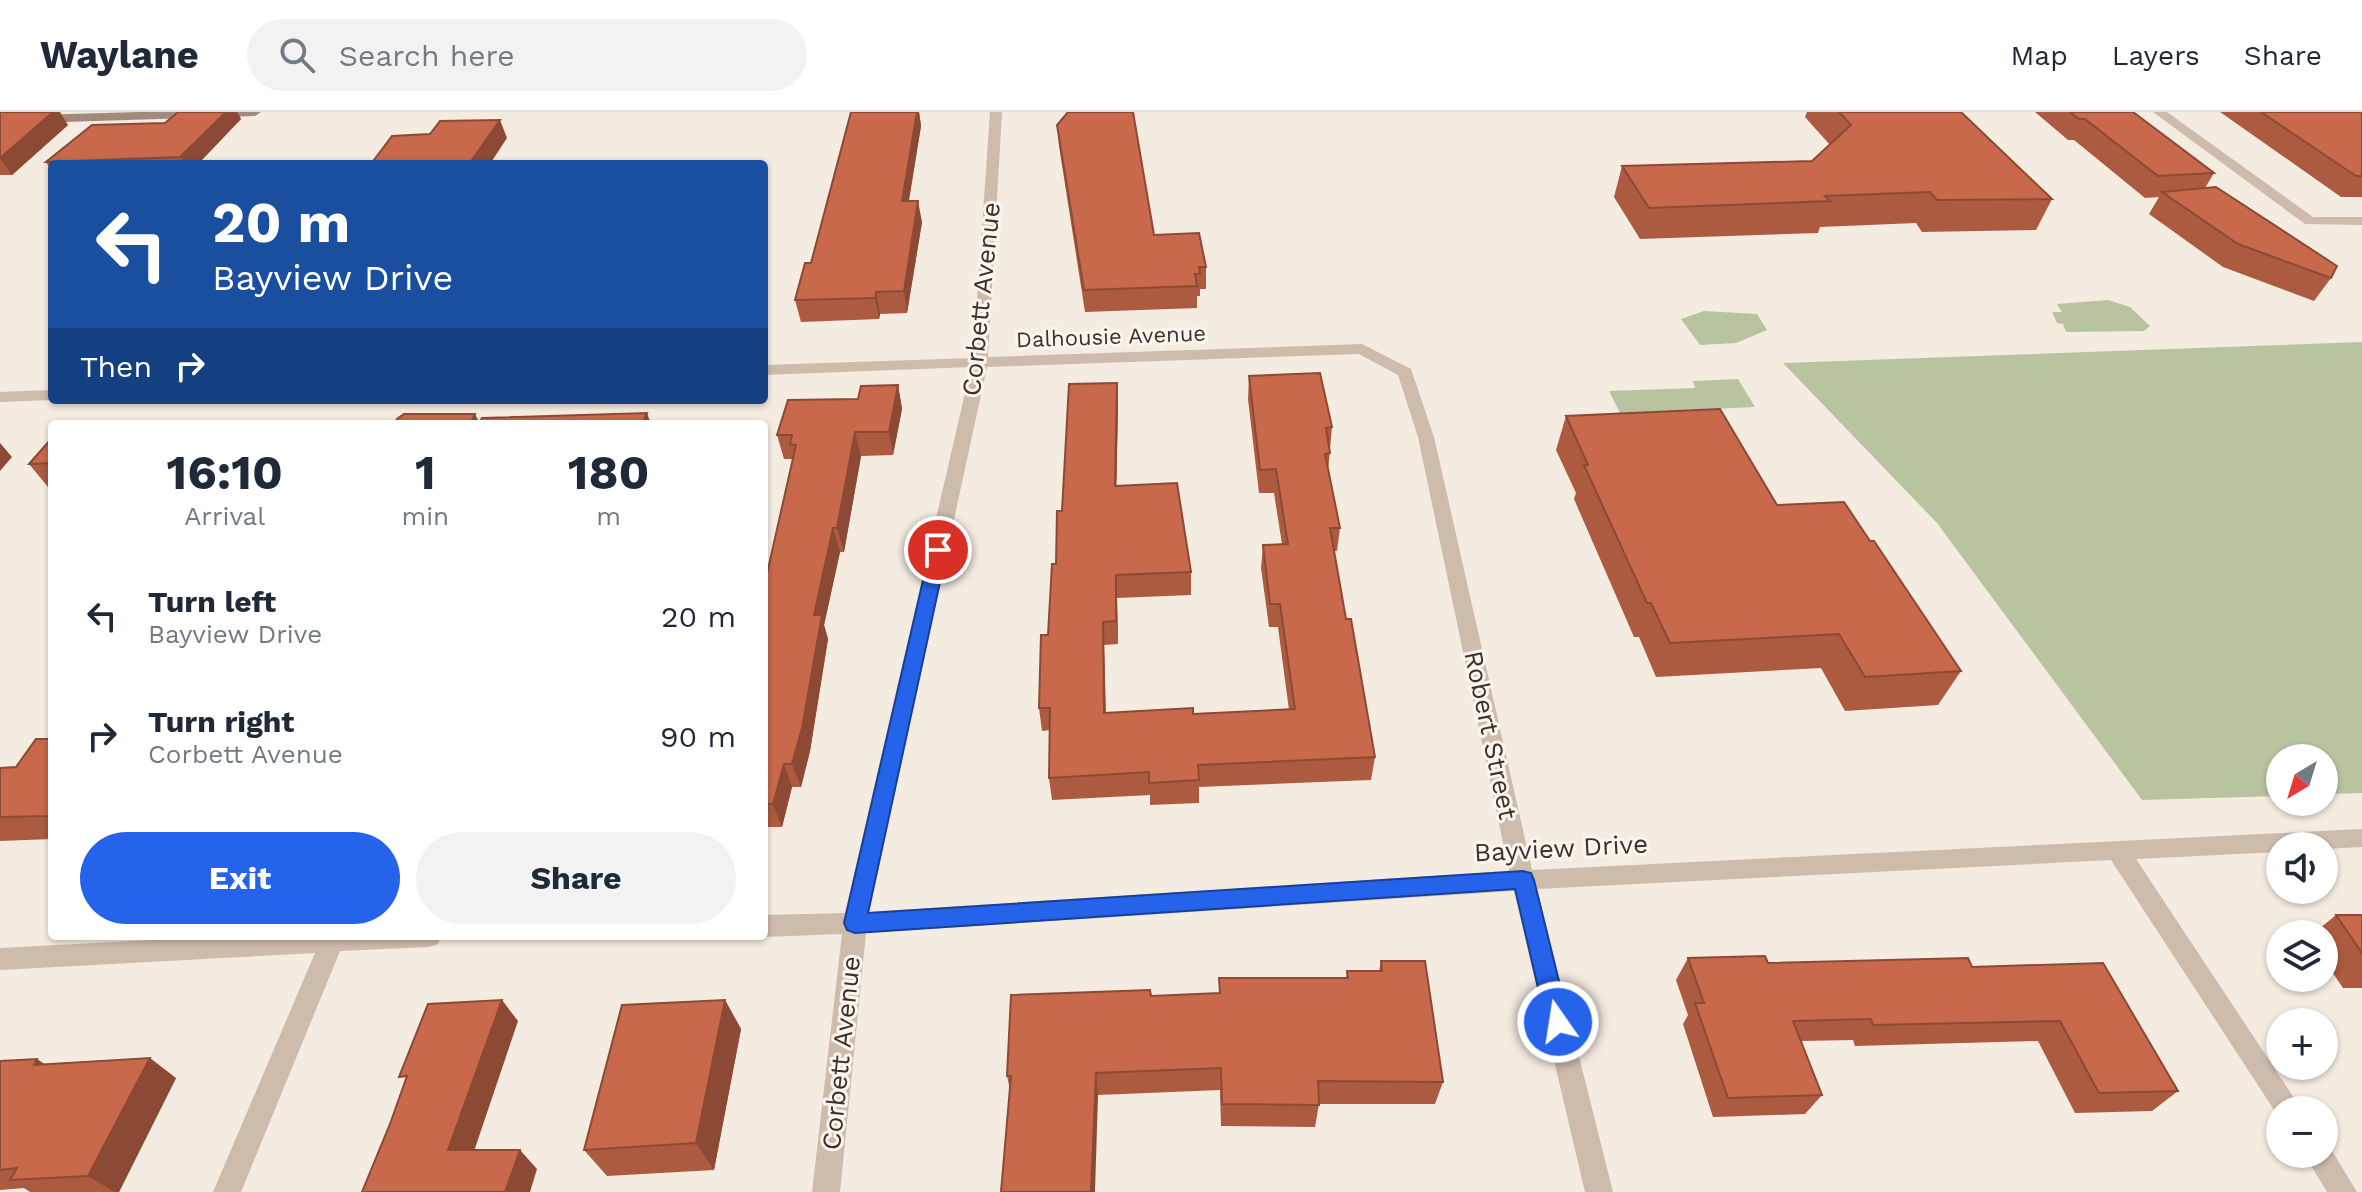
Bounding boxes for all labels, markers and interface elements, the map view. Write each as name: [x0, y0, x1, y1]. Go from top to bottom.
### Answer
search box: [247, 19, 807, 91]
text: Waylane: [40, 33, 199, 77]
icon: search: [275, 33, 319, 77]
text: Search here: [339, 38, 515, 73]
text: Map: [2011, 39, 2068, 72]
text: Layers: [2112, 39, 2200, 72]
text: Share: [2244, 39, 2322, 72]
text: 20 m: [212, 190, 350, 256]
icon: left: [80, 192, 184, 296]
street label: Corbett Avenue: [956, 201, 1006, 397]
text: Bayview Drive: [212, 257, 453, 299]
street label: Dalhousie Avenue: [1016, 321, 1206, 352]
icon: right: [168, 344, 212, 388]
text: Then: [80, 349, 152, 384]
text: 16:10: [167, 444, 283, 501]
text: 1: [415, 444, 436, 501]
text: 180: [568, 444, 649, 501]
text: Arrival: [184, 501, 265, 531]
text: min: [401, 501, 449, 531]
text: m: [596, 501, 621, 531]
pin: [904, 516, 972, 584]
icon: arrive: [916, 528, 960, 572]
text: Turn left: [148, 584, 276, 619]
icon: left: [80, 594, 124, 638]
text: 20 m: [661, 599, 736, 634]
text: Bayview Drive: [148, 619, 322, 649]
street label: Robert Street: [1458, 648, 1524, 822]
text: Turn right: [148, 704, 294, 739]
icon: right: [80, 714, 124, 758]
text: 90 m: [660, 719, 736, 754]
text: Corbett Avenue: [148, 739, 343, 769]
north arrow: [2266, 744, 2338, 816]
map controls: [2266, 744, 2338, 1168]
street label: Bayview Drive: [1473, 828, 1649, 868]
button: Exit: [80, 832, 400, 924]
button: Share: [416, 832, 736, 924]
button: sound: [2266, 832, 2338, 904]
button: layers: [2266, 920, 2338, 992]
street label: Corbett Avenue: [816, 955, 866, 1151]
position arrow: [1516, 980, 1600, 1064]
button: +: [2266, 1008, 2338, 1080]
button: −: [2266, 1096, 2338, 1168]

